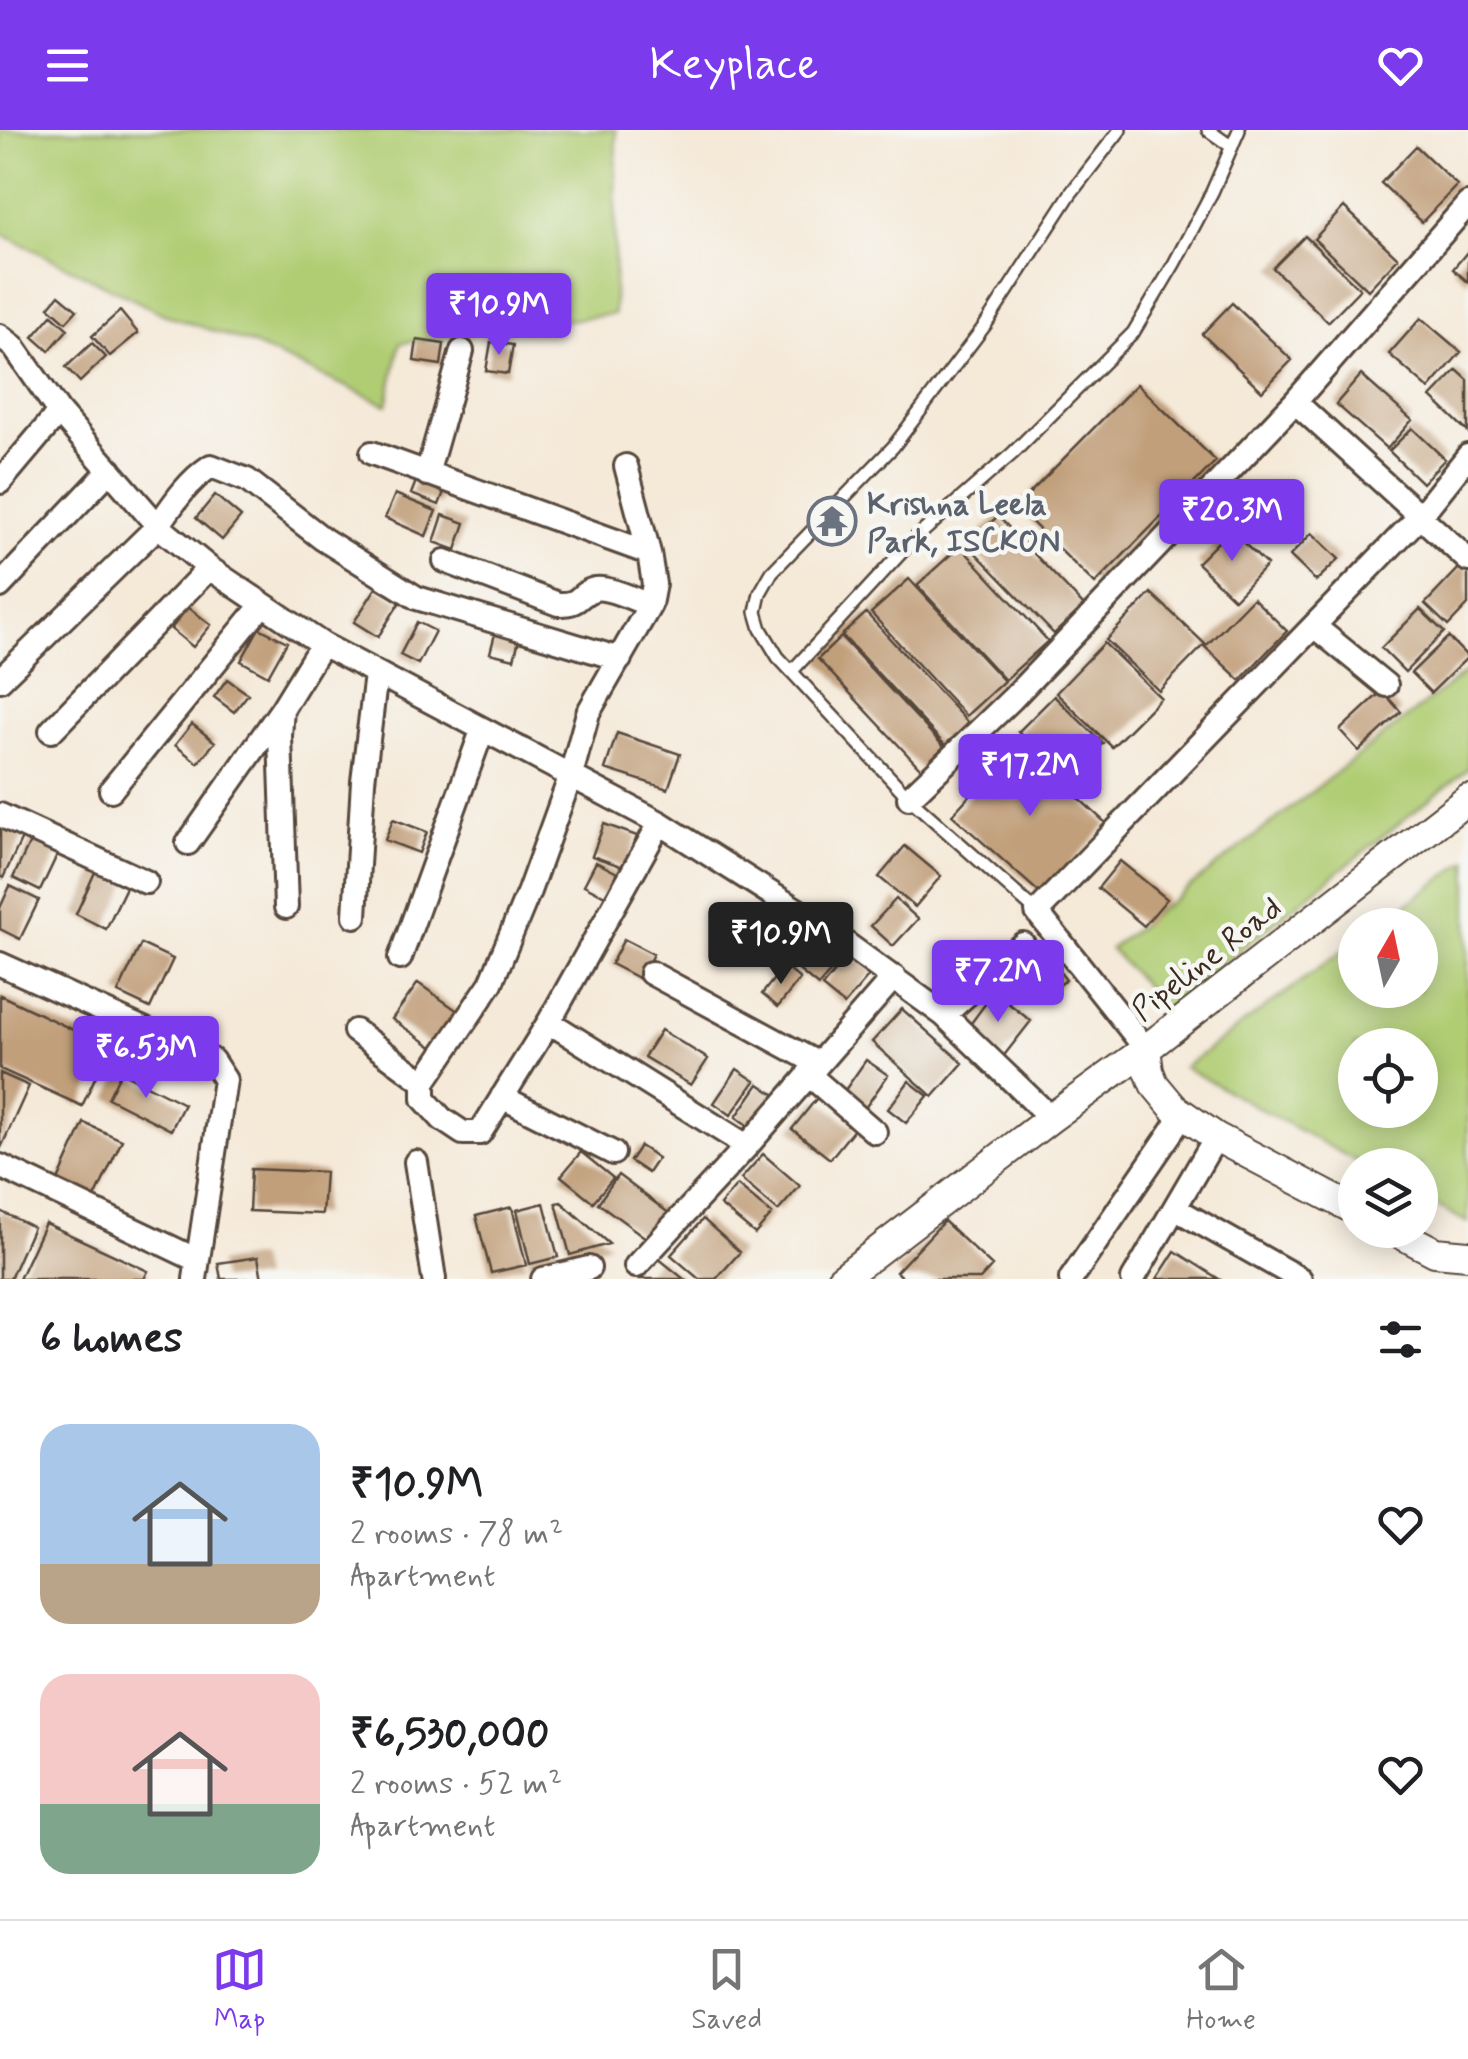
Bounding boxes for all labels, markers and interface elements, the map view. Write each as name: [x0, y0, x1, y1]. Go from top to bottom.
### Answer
text: Keyplace: [650, 36, 818, 95]
icon: menu: [40, 38, 95, 93]
icon: heart: [1373, 38, 1428, 93]
pin: ₹10.9M: [418, 273, 580, 358]
text: ₹10.9M: [448, 284, 550, 326]
pin: ₹20.3M: [1151, 479, 1313, 564]
place label: Krishna Leela Park, ISCKON: [867, 484, 1060, 563]
text: ₹20.3M: [1181, 490, 1283, 532]
temple icon: Krishna Leela Park, ISCKON: [806, 495, 858, 547]
pin: ₹17.2M: [949, 734, 1111, 819]
text: ₹17.2M: [980, 745, 1080, 787]
street label: Pipeline Road: [1123, 888, 1291, 1031]
pin: ₹10.9M: [700, 902, 862, 987]
north arrow: [1338, 908, 1438, 1008]
map controls: [1338, 908, 1438, 1248]
text: ₹10.9M: [730, 913, 832, 955]
pin: ₹7.2M: [928, 940, 1068, 1025]
text: ₹7.2M: [954, 951, 1042, 993]
pin: ₹6.53M: [65, 1016, 227, 1101]
text: ₹6.53M: [95, 1027, 197, 1069]
button: locate: [1338, 1028, 1438, 1128]
button: layers: [1338, 1148, 1438, 1248]
text: 6 homes: [40, 1312, 183, 1367]
icon: filters: [1373, 1312, 1428, 1367]
text: ₹10.9M: [350, 1458, 483, 1513]
icon: home: [120, 1464, 240, 1584]
icon: heart: [1373, 1497, 1428, 1552]
text: 2 rooms · 78 m²: [350, 1513, 563, 1555]
text: Apartment: [350, 1555, 495, 1597]
text: ₹6,530,000: [350, 1708, 549, 1763]
icon: home: [120, 1714, 240, 1834]
icon: heart: [1373, 1747, 1428, 1802]
text: 2 rooms · 52 m²: [350, 1763, 562, 1805]
text: Apartment: [350, 1805, 495, 1847]
tab: Map: [212, 1942, 267, 2039]
tab: Saved: [691, 1942, 762, 2039]
tab: Home: [1186, 1942, 1256, 2039]

